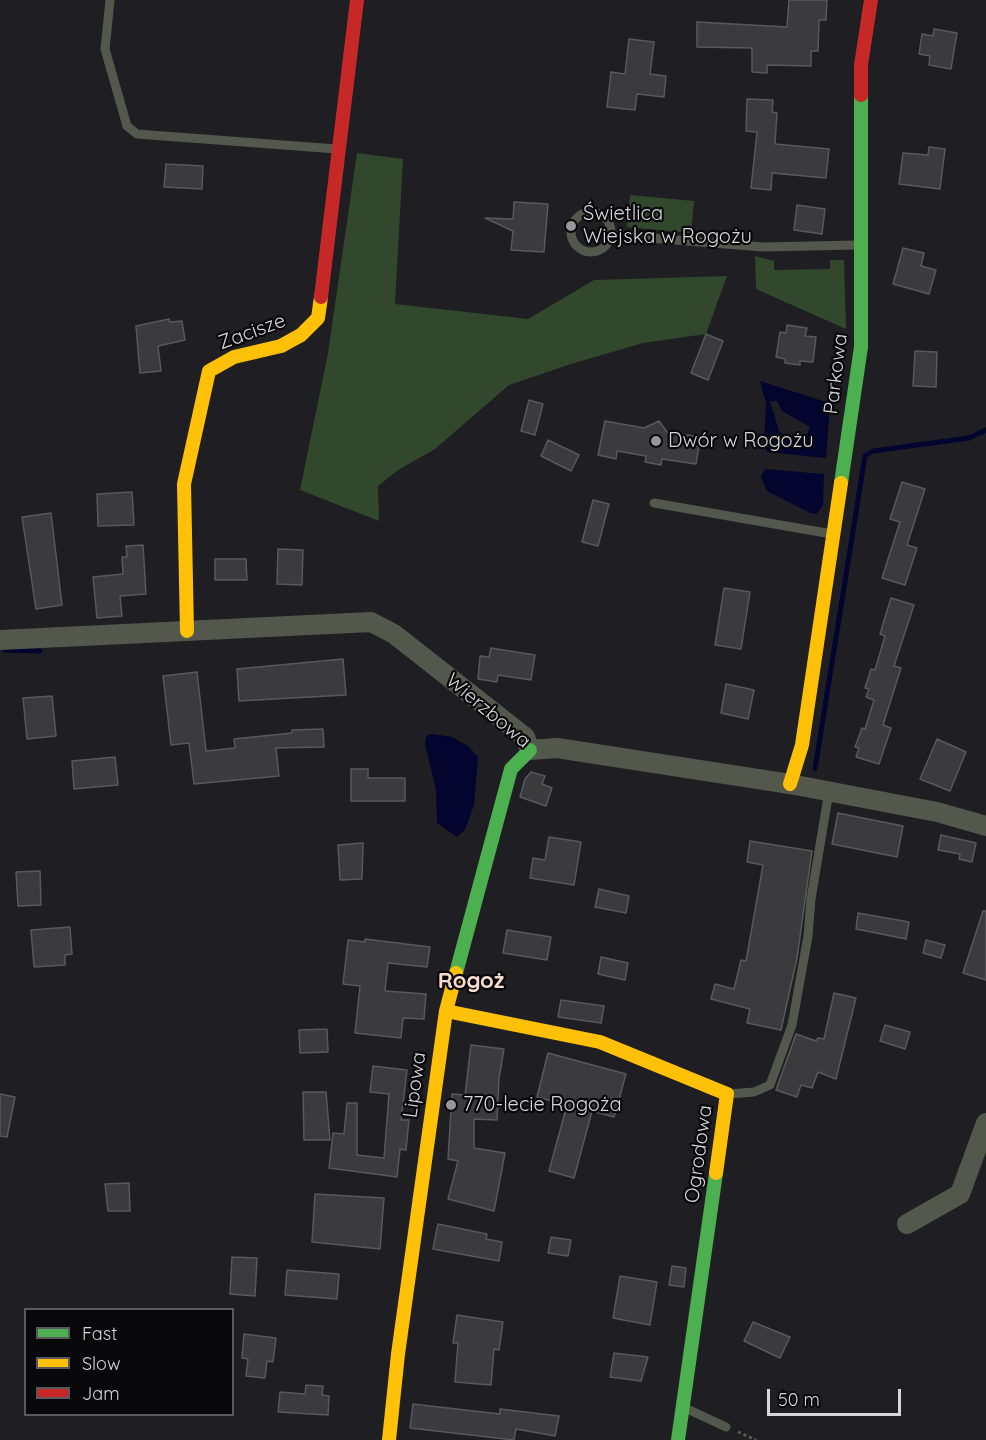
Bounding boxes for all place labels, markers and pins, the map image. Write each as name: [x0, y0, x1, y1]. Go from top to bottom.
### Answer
place label: Świetlica Wiejska w Rogożu: [583, 202, 752, 249]
marker: Świetlica Wiejska w Rogożu: [564, 219, 578, 233]
place label: Dwór w Rogożu: [668, 429, 814, 453]
marker: Dwór w Rogożu: [649, 434, 663, 448]
place label: 770-lecie Rogoża: [463, 1093, 622, 1117]
marker: 770-lecie Rogoża: [444, 1098, 458, 1112]

